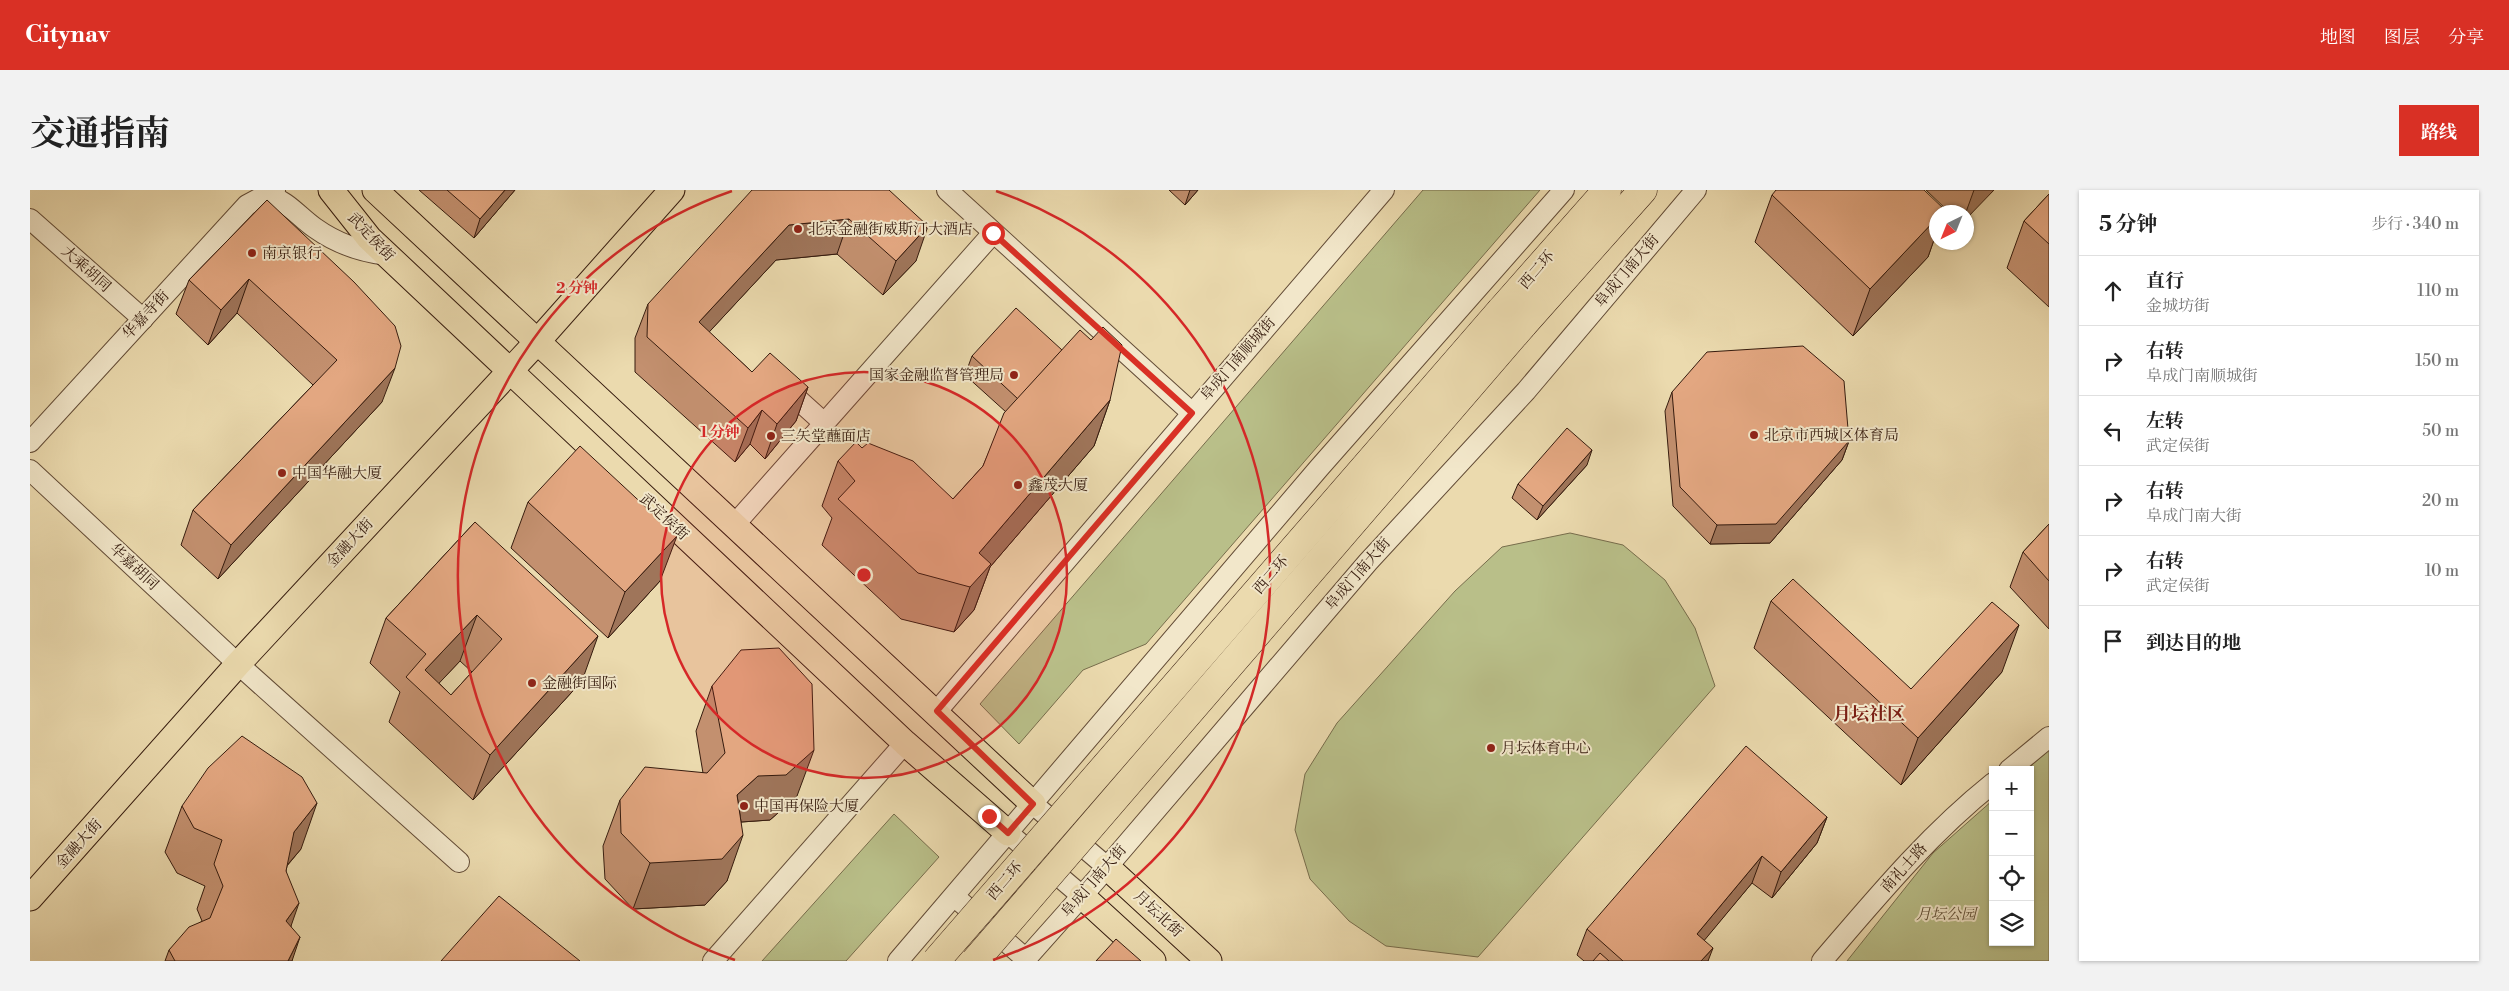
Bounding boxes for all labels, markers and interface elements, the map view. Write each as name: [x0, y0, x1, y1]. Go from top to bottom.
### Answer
text: Citynav: [25, 20, 110, 50]
text: 地图: [2320, 26, 2356, 49]
text: 图层: [2384, 26, 2420, 49]
text: 分享: [2448, 26, 2484, 49]
button: 路线: [2399, 105, 2479, 156]
text: 交通指南: [30, 113, 170, 156]
north arrow: [1929, 205, 1974, 250]
street label: 武定侯街: [344, 209, 398, 265]
text: 5 分钟: [2099, 212, 2157, 238]
text: 步行 · 340 m: [2371, 214, 2459, 234]
place label: 北京金融街威斯汀大酒店: [808, 220, 973, 239]
route start: [982, 222, 1005, 245]
marker: 北京金融街威斯汀大酒店: [792, 223, 804, 235]
street label: 阜成门南大街: [1591, 230, 1663, 312]
street label: 大乘胡同: [57, 242, 115, 296]
place label: 南京银行: [262, 244, 322, 263]
marker: 南京银行: [246, 247, 258, 259]
street label: 西二环: [1515, 247, 1559, 293]
text: 直行: [2146, 269, 2184, 293]
icon: ahead: [2099, 277, 2127, 305]
text: 2 分钟: [556, 279, 598, 298]
text: 110 m: [2417, 281, 2459, 301]
street label: 华嘉寺街: [119, 287, 173, 343]
text: 金城坊街: [2146, 296, 2210, 316]
street label: 阜成门南顺城街: [1196, 313, 1280, 405]
text: 右转: [2146, 339, 2184, 363]
icon: right: [2099, 347, 2127, 375]
text: 150 m: [2415, 351, 2459, 371]
place label: 国家金融监督管理局: [869, 366, 1004, 385]
text: 阜成门南顺城街: [2146, 366, 2258, 386]
marker: 国家金融监督管理局: [1008, 369, 1020, 381]
text: 左转: [2146, 409, 2184, 433]
icon: left: [2099, 417, 2127, 445]
text: 50 m: [2422, 421, 2459, 441]
text: 1 分钟: [700, 423, 740, 442]
place label: 北京市西城区体育局: [1764, 426, 1899, 445]
place label: 三矢堂蘸面店: [781, 427, 871, 446]
marker: 北京市西城区体育局: [1748, 429, 1760, 441]
marker: 三矢堂蘸面店: [765, 430, 777, 442]
text: 武定侯街: [2146, 436, 2210, 456]
place label: 中国华融大厦: [292, 464, 382, 483]
marker: 中国华融大厦: [276, 467, 288, 479]
place label: 鑫茂大厦: [1028, 476, 1088, 495]
marker: 鑫茂大厦: [1012, 479, 1024, 491]
text: 右转: [2146, 479, 2184, 503]
icon: right: [2099, 487, 2127, 515]
street label: 武定侯街: [636, 490, 692, 544]
text: 20 m: [2422, 491, 2459, 511]
text: 阜成门南大街: [2146, 506, 2242, 526]
street label: 金融大街: [323, 515, 377, 571]
street label: 阜成门南大街: [1321, 534, 1395, 614]
street label: 华嘉胡同: [106, 540, 162, 594]
text: 右转: [2146, 549, 2184, 573]
street label: 西二环: [1249, 552, 1293, 598]
icon: right: [2099, 557, 2127, 585]
text: 10 m: [2425, 561, 2459, 581]
centre of rings: [855, 566, 873, 584]
text: 武定侯街: [2146, 576, 2210, 596]
icon: arrive: [2099, 627, 2127, 655]
text: 到达目的地: [2146, 631, 2241, 655]
place label: 金融街国际: [542, 674, 617, 693]
marker: 金融街国际: [526, 677, 538, 689]
district label: 月坛社区: [1833, 703, 1905, 726]
place label: 月坛体育中心: [1501, 739, 1591, 758]
marker: 月坛体育中心: [1485, 742, 1497, 754]
map controls: [1989, 766, 2034, 946]
button: +: [1989, 766, 2034, 811]
place label: 中国再保险大厦: [754, 797, 859, 816]
marker: 中国再保险大厦: [738, 800, 750, 812]
route end: [978, 805, 1001, 828]
button: −: [1989, 811, 2034, 856]
street label: 金融大街: [52, 815, 106, 873]
street label: 南礼士路: [1877, 839, 1931, 897]
street label: 阜成门南大街: [1057, 841, 1131, 921]
button: locate: [1989, 856, 2034, 901]
street label: 西二环: [983, 858, 1027, 904]
street label: 月坛北街: [1130, 887, 1186, 941]
button: layers: [1989, 901, 2034, 946]
park label: 月坛公园: [1916, 905, 1978, 924]

